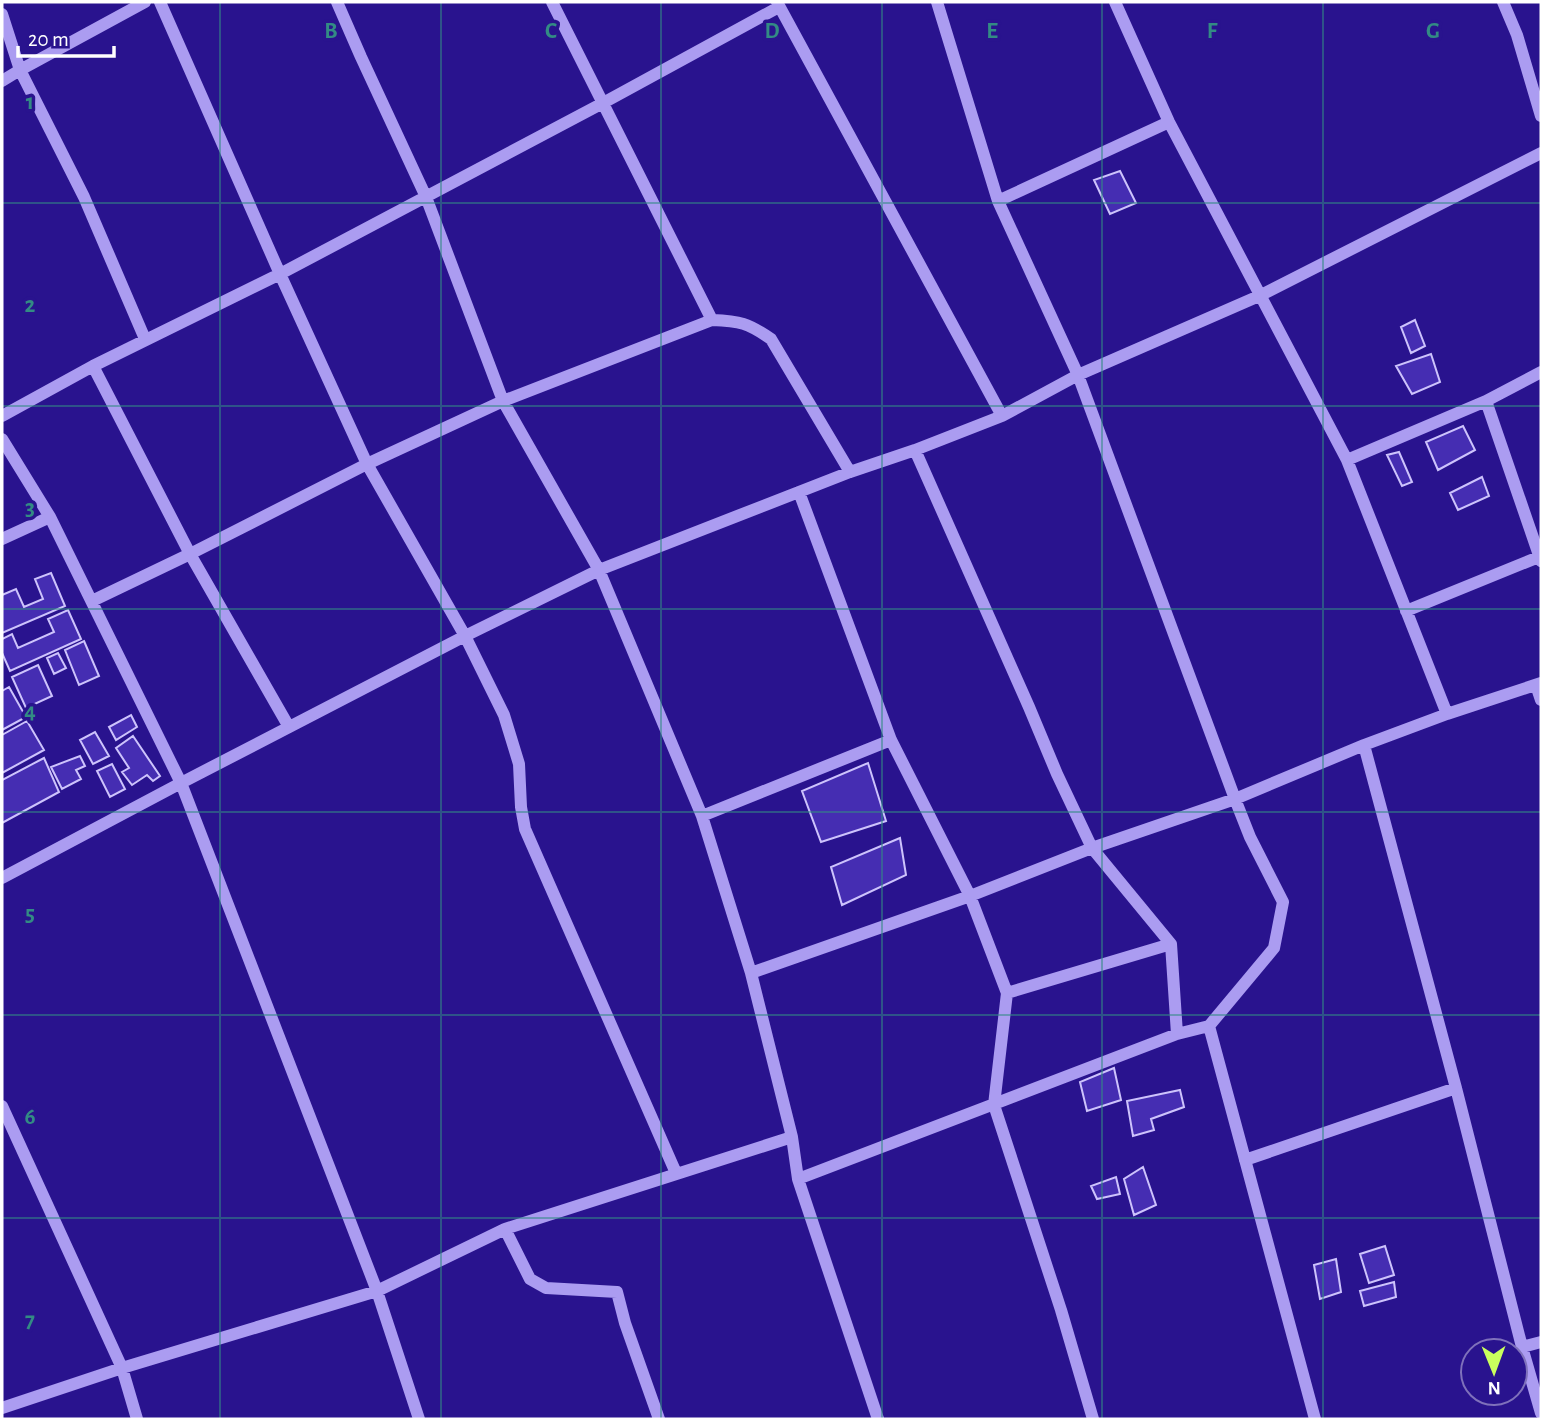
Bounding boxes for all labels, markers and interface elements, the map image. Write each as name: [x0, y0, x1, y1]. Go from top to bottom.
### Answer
scale bar: [18, 14, 114, 58]
text: B: [324, 20, 338, 43]
text: C: [545, 20, 557, 43]
text: D: [764, 20, 780, 43]
text: E: [986, 20, 998, 43]
text: F: [1207, 20, 1218, 43]
text: G: [1426, 20, 1440, 43]
text: 20 m: [28, 29, 69, 50]
text: 1: [26, 91, 34, 114]
text: 2: [25, 294, 36, 317]
text: 3: [25, 497, 35, 520]
text: 4: [24, 700, 36, 723]
text: 5: [25, 903, 35, 926]
text: 6: [24, 1106, 36, 1129]
text: 7: [25, 1309, 35, 1332]
north arrow: [1459, 1337, 1529, 1407]
text: N: [1487, 1378, 1501, 1397]

